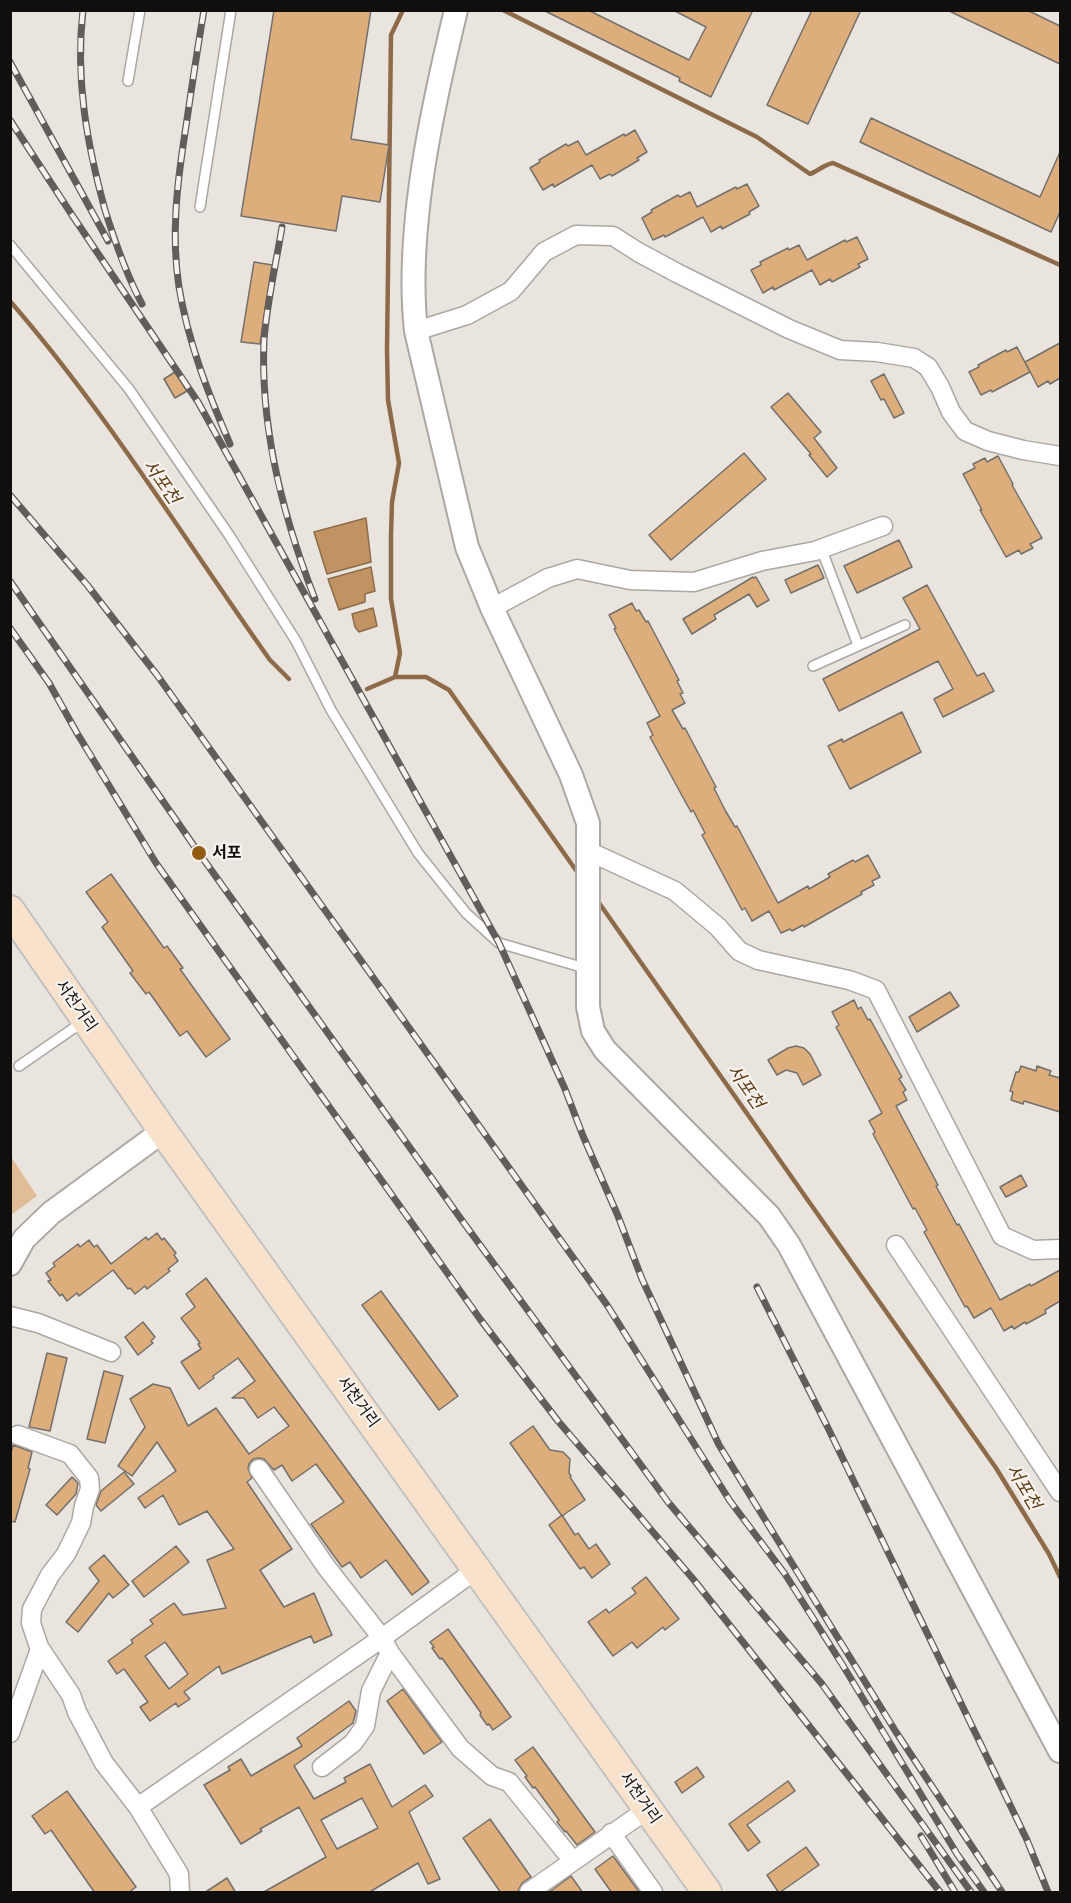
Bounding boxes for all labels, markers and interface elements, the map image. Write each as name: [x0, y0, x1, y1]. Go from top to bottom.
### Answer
water label: 서포천: [138, 455, 184, 509]
place label: 서포: [212, 843, 241, 863]
marker: 서포: [190, 844, 208, 862]
street label: 서천거리: [51, 976, 101, 1036]
water label: 서포천: [722, 1060, 768, 1114]
street label: 서천거리: [333, 1373, 383, 1431]
water label: 서포천: [1001, 1460, 1045, 1514]
street label: 서천거리: [615, 1768, 665, 1828]

